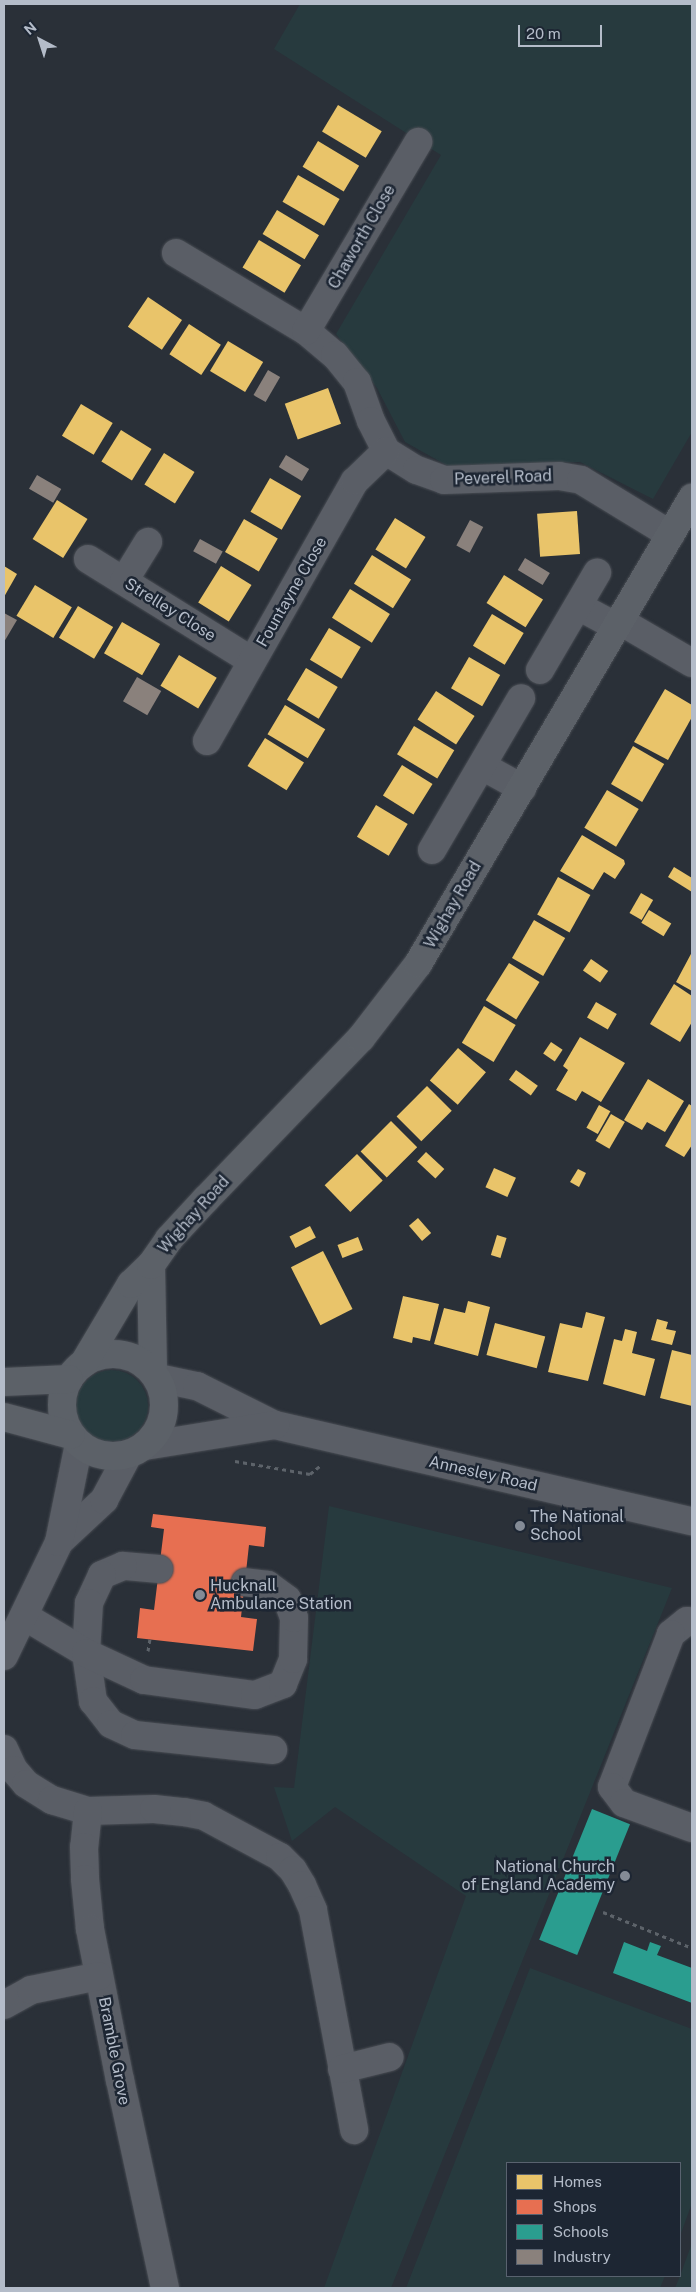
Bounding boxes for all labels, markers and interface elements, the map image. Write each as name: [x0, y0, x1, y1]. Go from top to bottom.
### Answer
north arrow: [15, 15, 65, 65]
scale bar: [521, 15, 605, 47]
text: N: [21, 19, 40, 38]
text: 20 m: [526, 25, 561, 42]
street label: Chaworth Close: [324, 181, 400, 293]
street label: Peverel Road: [454, 467, 552, 489]
street label: Fountayne Close: [253, 534, 331, 650]
street label: Strelley Close: [121, 574, 219, 646]
street label: Wighay Road: [420, 858, 486, 952]
street label: Wighay Road: [154, 1172, 234, 1258]
street label: Annesley Road: [427, 1452, 539, 1496]
place label: The National School: [530, 1507, 624, 1545]
marker: The National School: [514, 1520, 526, 1532]
place label: Hucknall Ambulance Station: [210, 1576, 352, 1614]
marker: Hucknall Ambulance Station: [194, 1589, 206, 1601]
place label: National Church of England Academy: [462, 1857, 615, 1895]
marker: National Church of England Academy: [619, 1870, 631, 1882]
street label: Bramble Grove: [94, 1995, 134, 2107]
legend: [506, 2162, 681, 2277]
text: Homes: [553, 2173, 602, 2190]
text: Shops: [553, 2198, 597, 2215]
text: Schools: [553, 2223, 609, 2240]
text: Industry: [553, 2248, 611, 2265]

